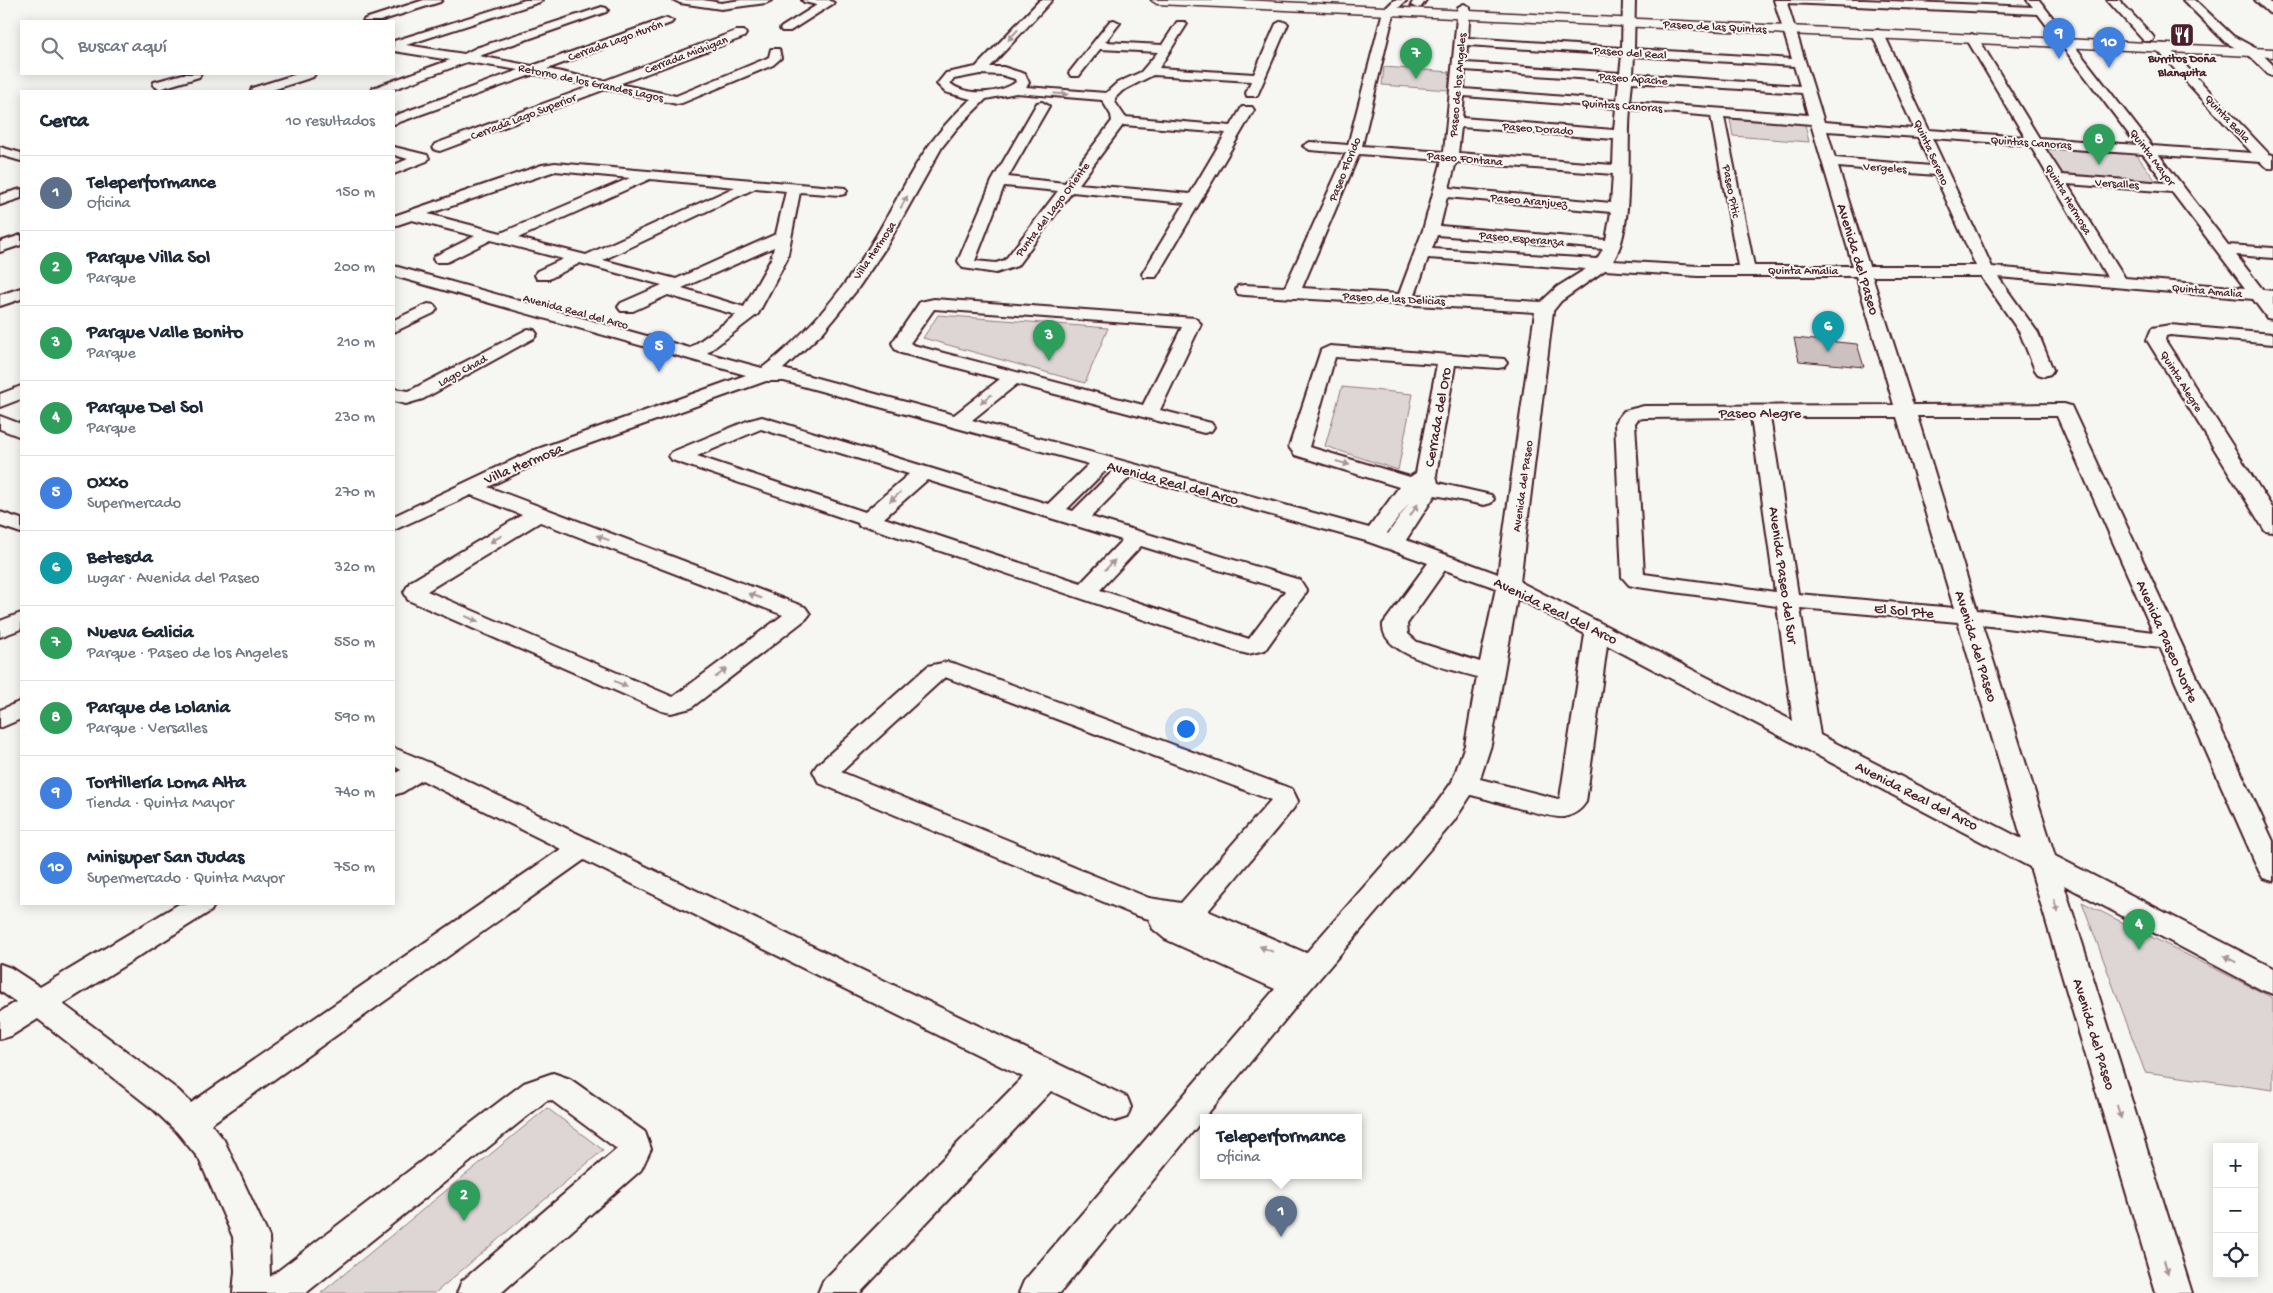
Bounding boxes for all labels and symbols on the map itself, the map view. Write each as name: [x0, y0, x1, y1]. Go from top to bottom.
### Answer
street label: Cerrada Lago Hurón: [566, 18, 665, 66]
street label: Paseo de las Quintas: [1662, 18, 1768, 38]
pin: 9: [2043, 18, 2075, 59]
restaurant icon: Burritos Doña Blanquita: [2169, 22, 2195, 48]
pin: 10: [2093, 27, 2125, 68]
one-way arrow: [1007, 28, 1019, 40]
street label: Paseo de los Angeles: [1447, 32, 1471, 139]
street label: Cerrada Michigan: [643, 34, 730, 78]
pin: 7: [1400, 38, 1432, 79]
street label: Paseo del Real: [1592, 44, 1667, 64]
place label: Burritos Doña Blanquita: [2147, 53, 2217, 81]
street label: Retorno de los Grandes Lagos: [517, 62, 665, 106]
street label: Paseo Apache: [1597, 71, 1669, 89]
one-way arrow: [1053, 90, 1069, 98]
street label: Cerrada Lago Superior: [469, 91, 580, 144]
street label: Quinta Bella: [2201, 92, 2253, 147]
street label: Quintas Canoras: [1581, 97, 1663, 117]
street label: Quinta Sereno: [1909, 118, 1951, 188]
street label: Paseo Dorado: [1501, 120, 1574, 139]
pin: 8: [2083, 124, 2115, 165]
street label: Quinta Mayor: [2125, 127, 2178, 191]
street label: Quintas Canoras: [1990, 134, 2072, 154]
street label: Paseo Florido: [1326, 136, 1365, 205]
street label: Paseo FOntana: [1425, 150, 1504, 170]
street label: Punta del Lago Oriente: [1013, 159, 1094, 261]
street label: Vergeles: [1862, 160, 1908, 178]
street label: Quinta Hermosa: [2041, 162, 2094, 238]
street label: Paseo Pitic: [1718, 163, 1742, 220]
street label: Versalles: [2093, 176, 2140, 194]
street label: Paseo Aranjuez: [1489, 192, 1569, 212]
one-way arrow: [899, 195, 908, 209]
street label: Avenida del Paseo: [1832, 202, 1883, 318]
street label: Villa Hermosa: [851, 219, 900, 284]
street label: Paseo Esperanza: [1478, 229, 1565, 251]
street label: Quinta Amalia: [1768, 265, 1839, 279]
street label: Quinta Amalia: [2171, 282, 2243, 302]
street label: Paseo de las Delicias: [1341, 290, 1446, 310]
street label: Avenida Real del Arco: [521, 292, 630, 334]
pin: 6: [1812, 311, 1844, 352]
pin: 3: [1033, 320, 1065, 361]
pin: 5: [643, 331, 675, 372]
street label: Quinta Alegre: [2156, 349, 2205, 416]
street label: Lago Chad: [436, 352, 491, 391]
street label: Cerrada del Oro: [1421, 366, 1457, 469]
one-way arrow: [980, 394, 993, 404]
street label: Paseo Alegre: [1718, 405, 1802, 423]
street label: Villa Hermosa: [481, 440, 567, 490]
street label: Avenida del Paseo: [1511, 440, 1537, 533]
street label: Avenida Real del Arco: [1105, 458, 1240, 510]
one-way arrow: [1336, 460, 1351, 468]
one-way arrow: [889, 491, 901, 502]
one-way arrow: [1410, 503, 1419, 516]
street label: Avenida Paseo del Sur: [1763, 506, 1801, 647]
one-way arrow: [596, 534, 610, 542]
one-way arrow: [490, 535, 503, 544]
one-way arrow: [1104, 560, 1116, 572]
street label: Avenida Real del Arco: [1490, 574, 1620, 650]
street label: Avenida Paseo Norte: [2131, 578, 2201, 706]
street label: Avenida del Paseo: [1950, 589, 2001, 705]
one-way arrow: [747, 592, 762, 600]
street label: El Sol Pte: [1873, 600, 1935, 624]
one-way arrow: [465, 616, 479, 624]
one-way arrow: [714, 667, 727, 678]
one-way arrow: [614, 681, 628, 689]
your location: [1173, 716, 1199, 742]
street label: Avenida Real del Arco: [1852, 758, 1981, 836]
one-way arrow: [2052, 899, 2060, 914]
pin: 4: [2123, 909, 2155, 950]
one-way arrow: [1259, 944, 1273, 952]
one-way arrow: [2223, 955, 2237, 964]
street label: Avenida del Paseo: [2068, 977, 2119, 1093]
one-way arrow: [2115, 1105, 2123, 1120]
pin: 2: [448, 1180, 480, 1221]
pin: 1: [1265, 1196, 1297, 1237]
one-way arrow: [2163, 1260, 2171, 1275]

